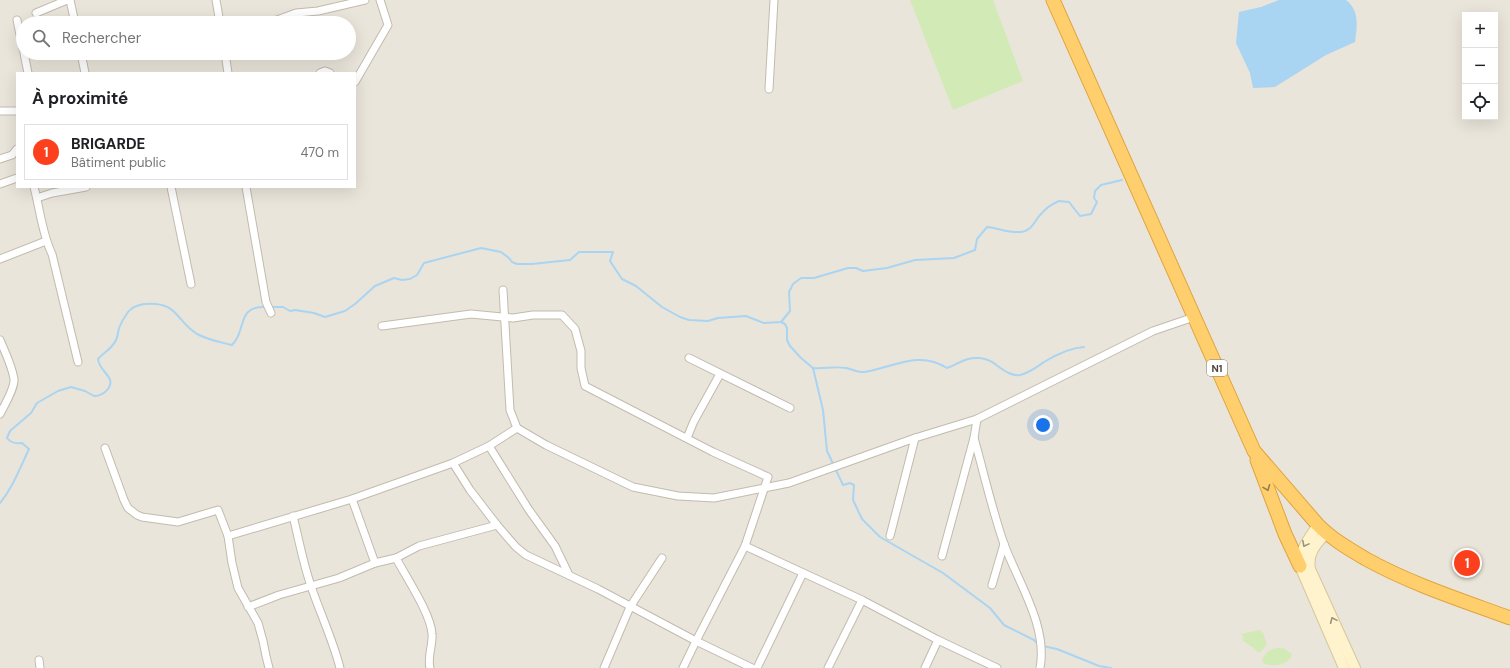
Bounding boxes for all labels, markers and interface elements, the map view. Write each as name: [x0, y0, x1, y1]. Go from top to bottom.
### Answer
map controls: [1462, 12, 1498, 120]
button: +: [1462, 12, 1498, 48]
search box: [16, 16, 356, 60]
icon: search: [30, 27, 52, 49]
text: Rechercher: [62, 28, 141, 48]
button: −: [1462, 48, 1498, 84]
button: locate: [1462, 84, 1498, 120]
text: À proximité: [32, 87, 128, 109]
text: BRIGARDE: [71, 134, 145, 154]
text: 1: [44, 144, 48, 161]
text: 470 m: [300, 144, 339, 161]
text: Bâtiment public: [71, 154, 166, 171]
road number: N1: [1207, 360, 1227, 376]
your location: [1033, 415, 1053, 435]
one-way arrow: [1263, 484, 1271, 491]
one-way arrow: [1303, 540, 1310, 547]
pin: 1: [1454, 548, 1480, 578]
one-way arrow: [1330, 616, 1338, 623]

